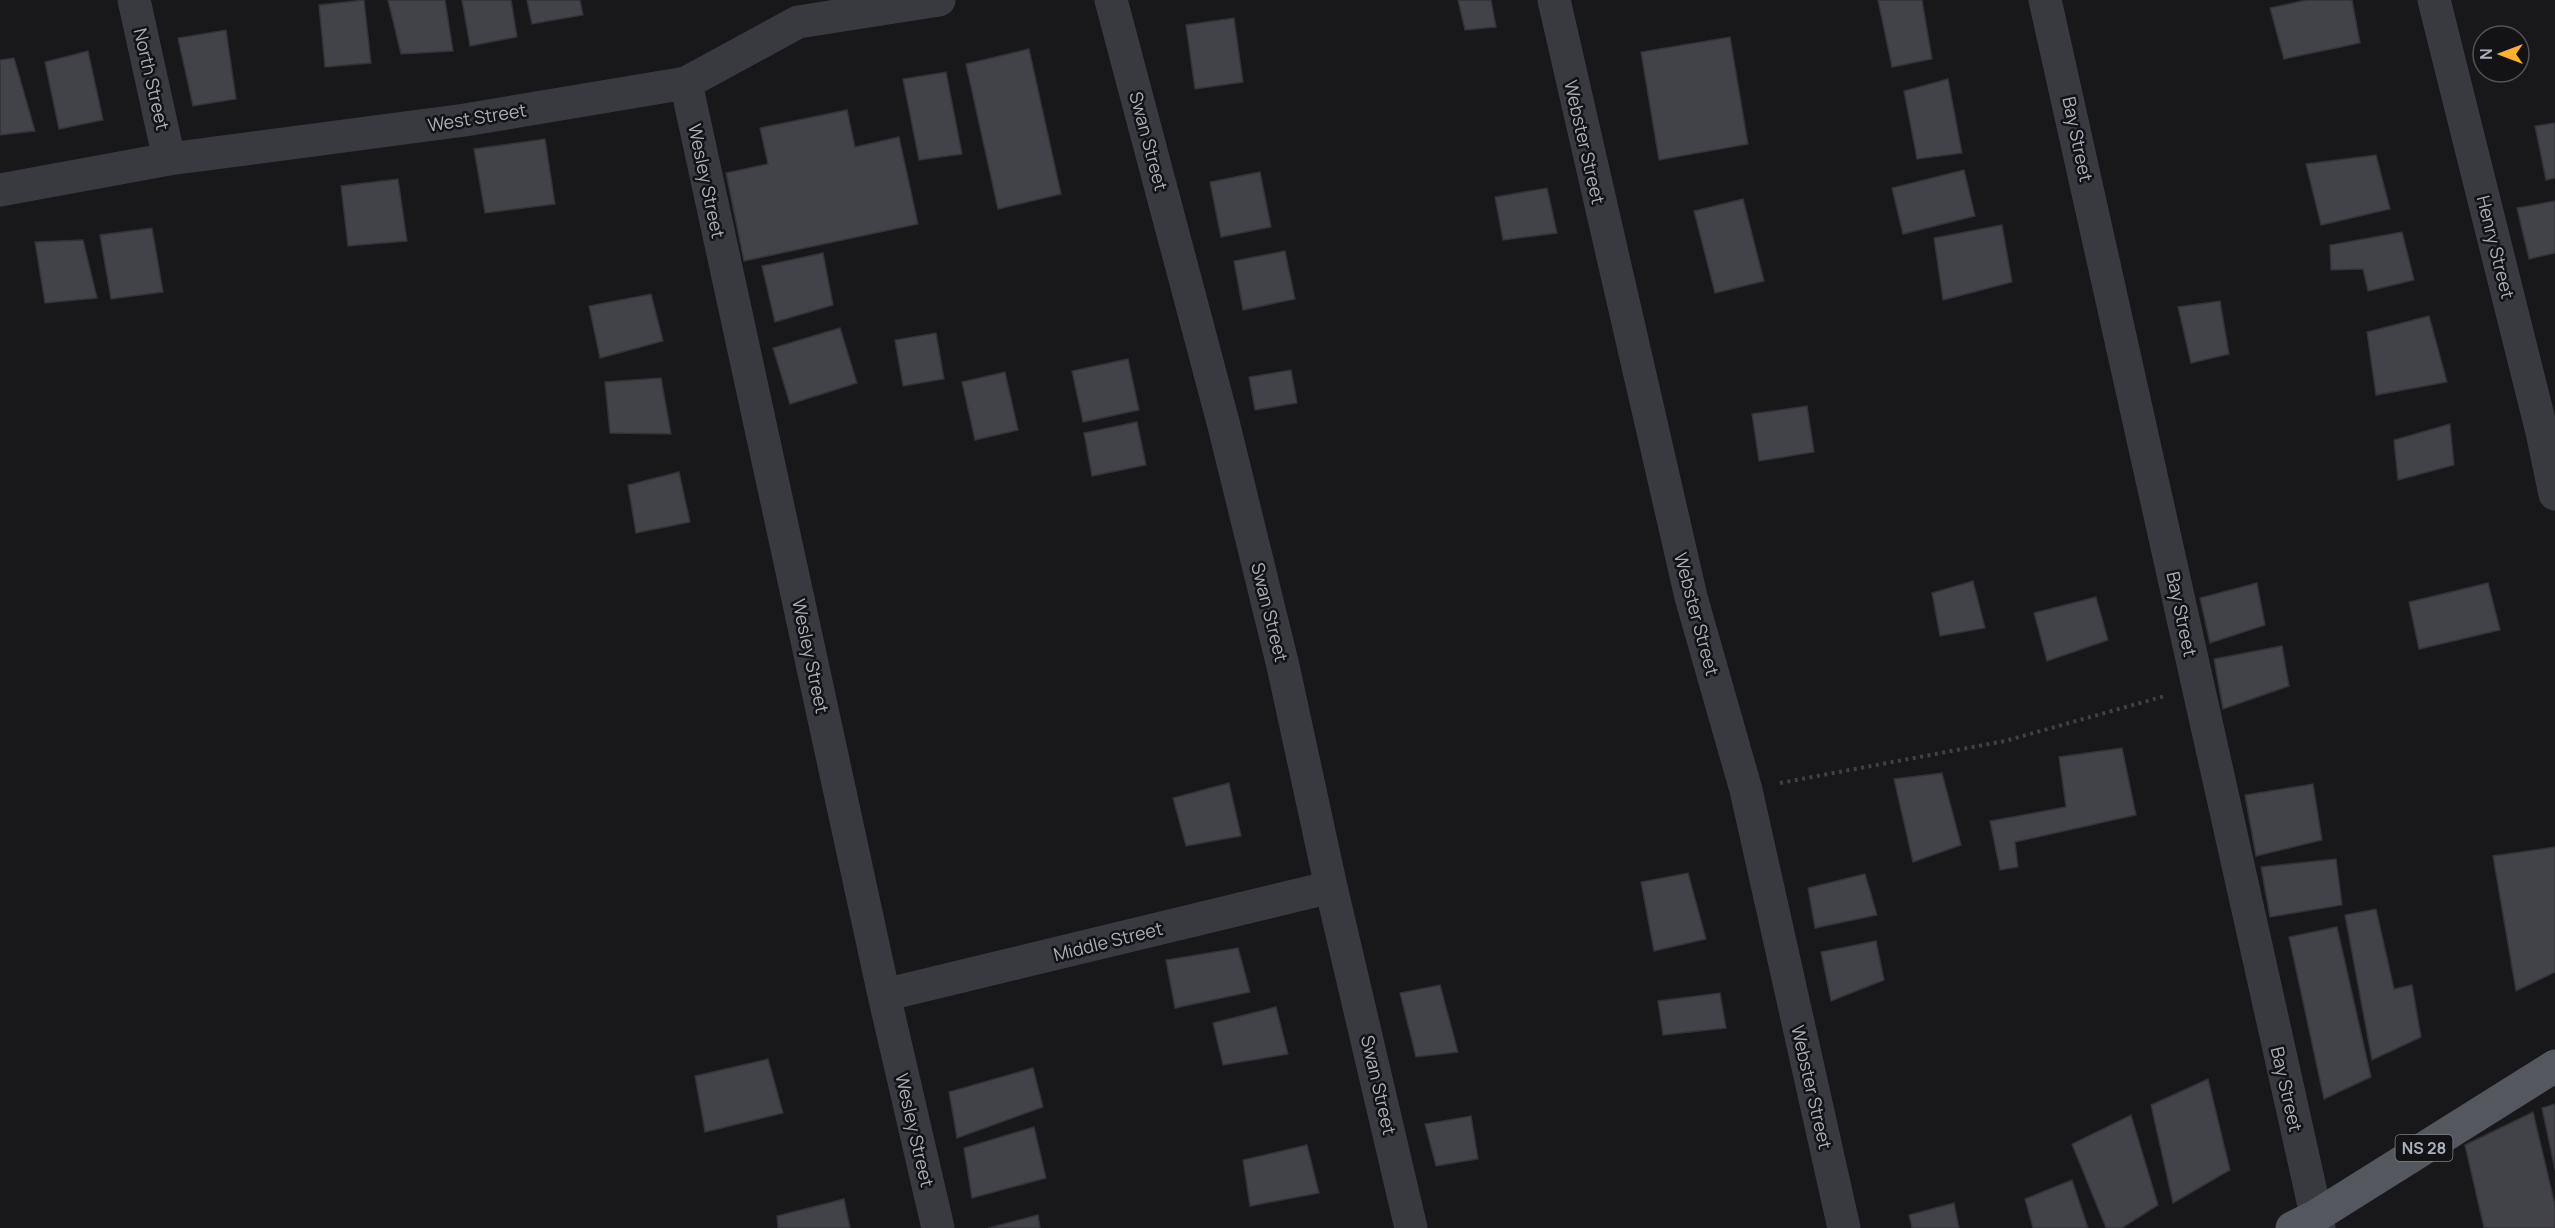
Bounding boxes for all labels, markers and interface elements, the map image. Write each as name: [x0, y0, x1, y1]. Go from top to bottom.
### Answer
north arrow: [2471, 24, 2531, 84]
street label: North Street: [129, 26, 175, 132]
text: N: [2475, 48, 2497, 60]
street label: Webster Street: [1559, 78, 1611, 206]
street label: Swan Street: [1124, 89, 1174, 193]
street label: Bay Street: [2057, 94, 2099, 184]
street label: West Street: [426, 97, 528, 137]
street label: Wesley Street: [683, 122, 731, 240]
street label: Henry Street: [2472, 193, 2520, 301]
street label: Webster Street: [1669, 550, 1725, 678]
street label: Swan Street: [1246, 560, 1294, 664]
street label: Bay Street: [2161, 569, 2203, 659]
street label: Wesley Street: [787, 597, 835, 715]
street label: Middle Street: [1051, 916, 1165, 966]
street label: Webster Street: [1786, 1023, 1838, 1151]
street label: Swan Street: [1356, 1033, 1402, 1137]
street label: Bay Street: [2266, 1044, 2308, 1134]
street label: Wesley Street: [890, 1071, 940, 1189]
road number: NS 28: [2396, 1135, 2452, 1161]

